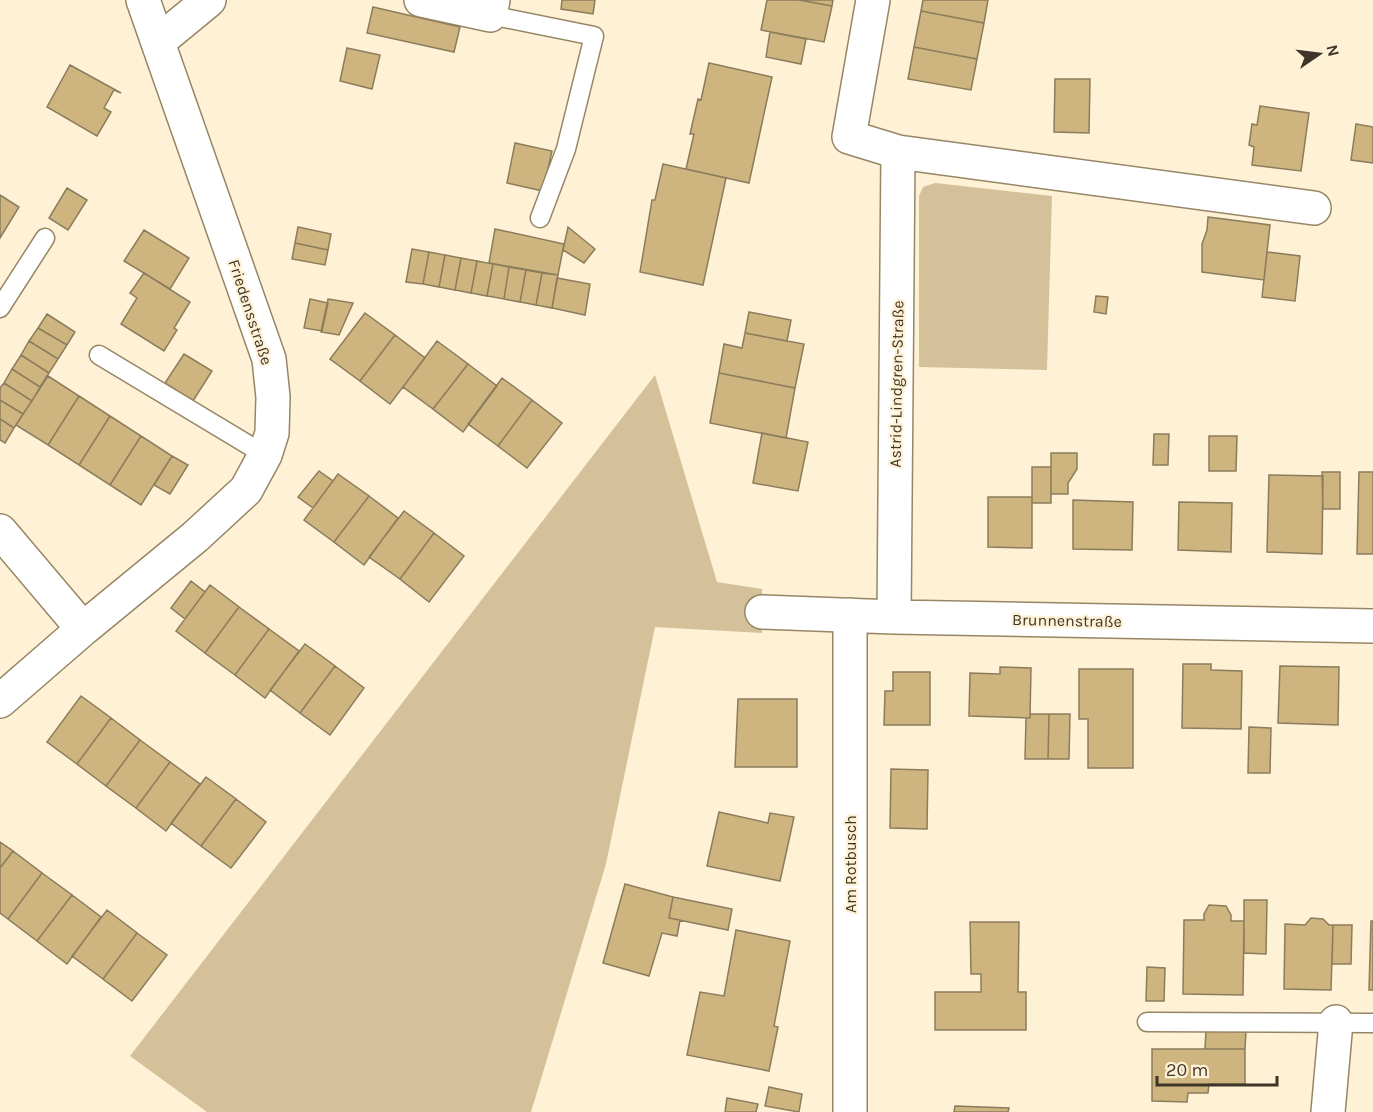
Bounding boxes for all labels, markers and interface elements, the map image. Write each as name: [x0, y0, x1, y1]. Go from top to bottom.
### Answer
north arrow: [1289, 24, 1349, 84]
text: N: [1322, 43, 1344, 58]
street label: Friedensstraße: [224, 257, 277, 367]
street label: Astrid-Lindgren-Straße: [886, 300, 907, 468]
street label: Brunnenstraße: [1012, 610, 1122, 631]
street label: Am Rotbusch: [841, 815, 860, 913]
scale bar: [1157, 1049, 1277, 1087]
text: 20 m: [1166, 1059, 1208, 1081]

